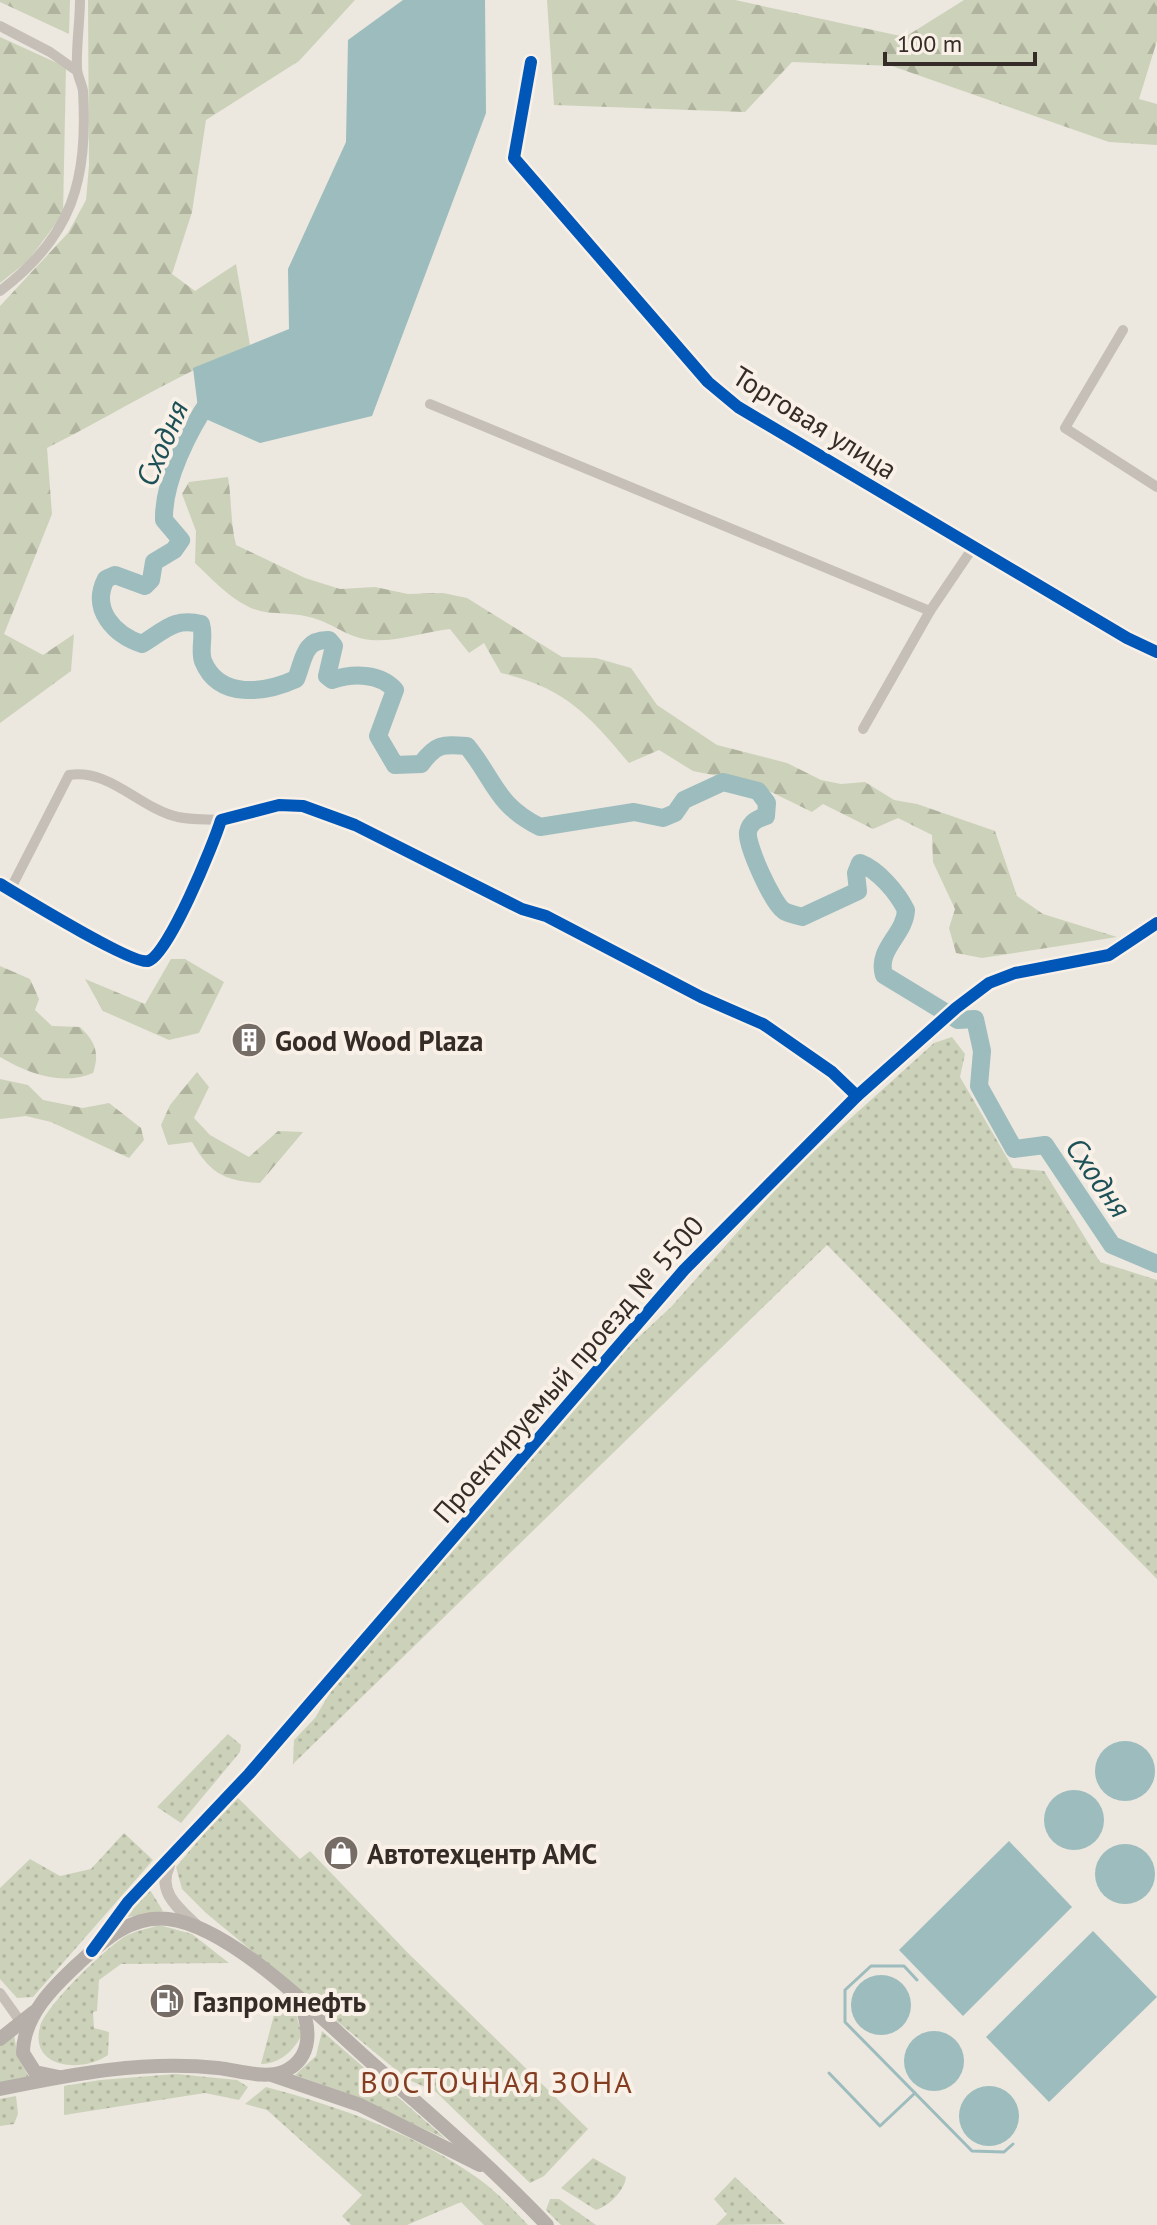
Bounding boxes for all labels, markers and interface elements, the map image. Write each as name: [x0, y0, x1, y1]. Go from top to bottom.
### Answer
scale bar: [885, 16, 1035, 66]
text: 100 m: [897, 28, 962, 59]
street label: Торговая улица: [726, 357, 904, 487]
water label: Сходня: [126, 394, 196, 492]
building icon: Good Wood Plaza: [230, 1021, 268, 1059]
place label: Good Wood Plaza: [275, 1022, 483, 1059]
water label: Сходня: [1057, 1129, 1141, 1225]
street label: Проектируемый проезд № 5500: [424, 1208, 712, 1530]
shop icon: Автотехцентр АМС: [322, 1834, 360, 1872]
place label: Автотехцентр АМС: [367, 1835, 597, 1872]
fuel station icon: Газпромнефть: [148, 1982, 186, 2020]
place label: Газпромнефть: [193, 1983, 366, 2020]
district label: ВОСТОЧНАЯ ЗОНА: [360, 2062, 634, 2101]

